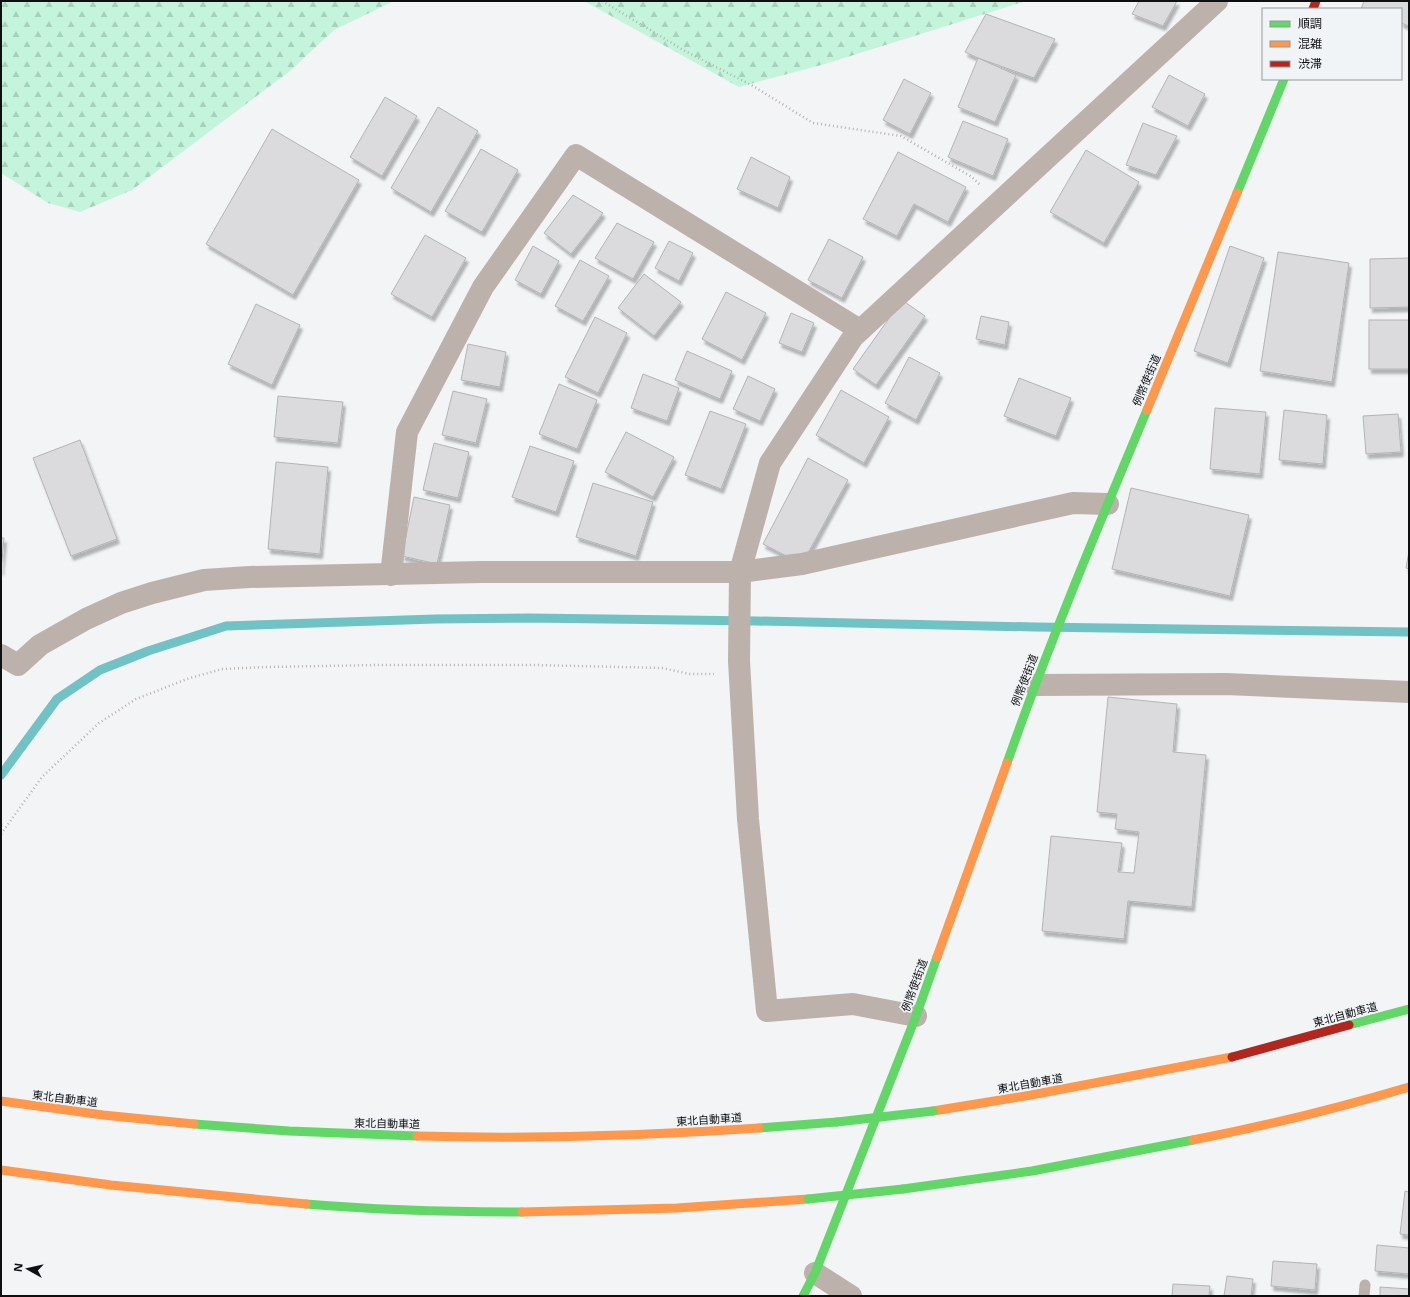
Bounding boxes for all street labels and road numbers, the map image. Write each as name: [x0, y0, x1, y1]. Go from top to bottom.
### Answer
street label: 例幣使街道: [1128, 352, 1164, 408]
street label: 例幣使街道: [1007, 652, 1041, 708]
street label: 例幣使街道: [898, 957, 930, 1013]
street label: 東北自動車道: [1311, 998, 1379, 1030]
street label: 東北自動車道: [996, 1070, 1064, 1096]
street label: 東北自動車道: [31, 1087, 99, 1109]
street label: 東北自動車道: [676, 1109, 742, 1129]
street label: 東北自動車道: [354, 1115, 420, 1131]

